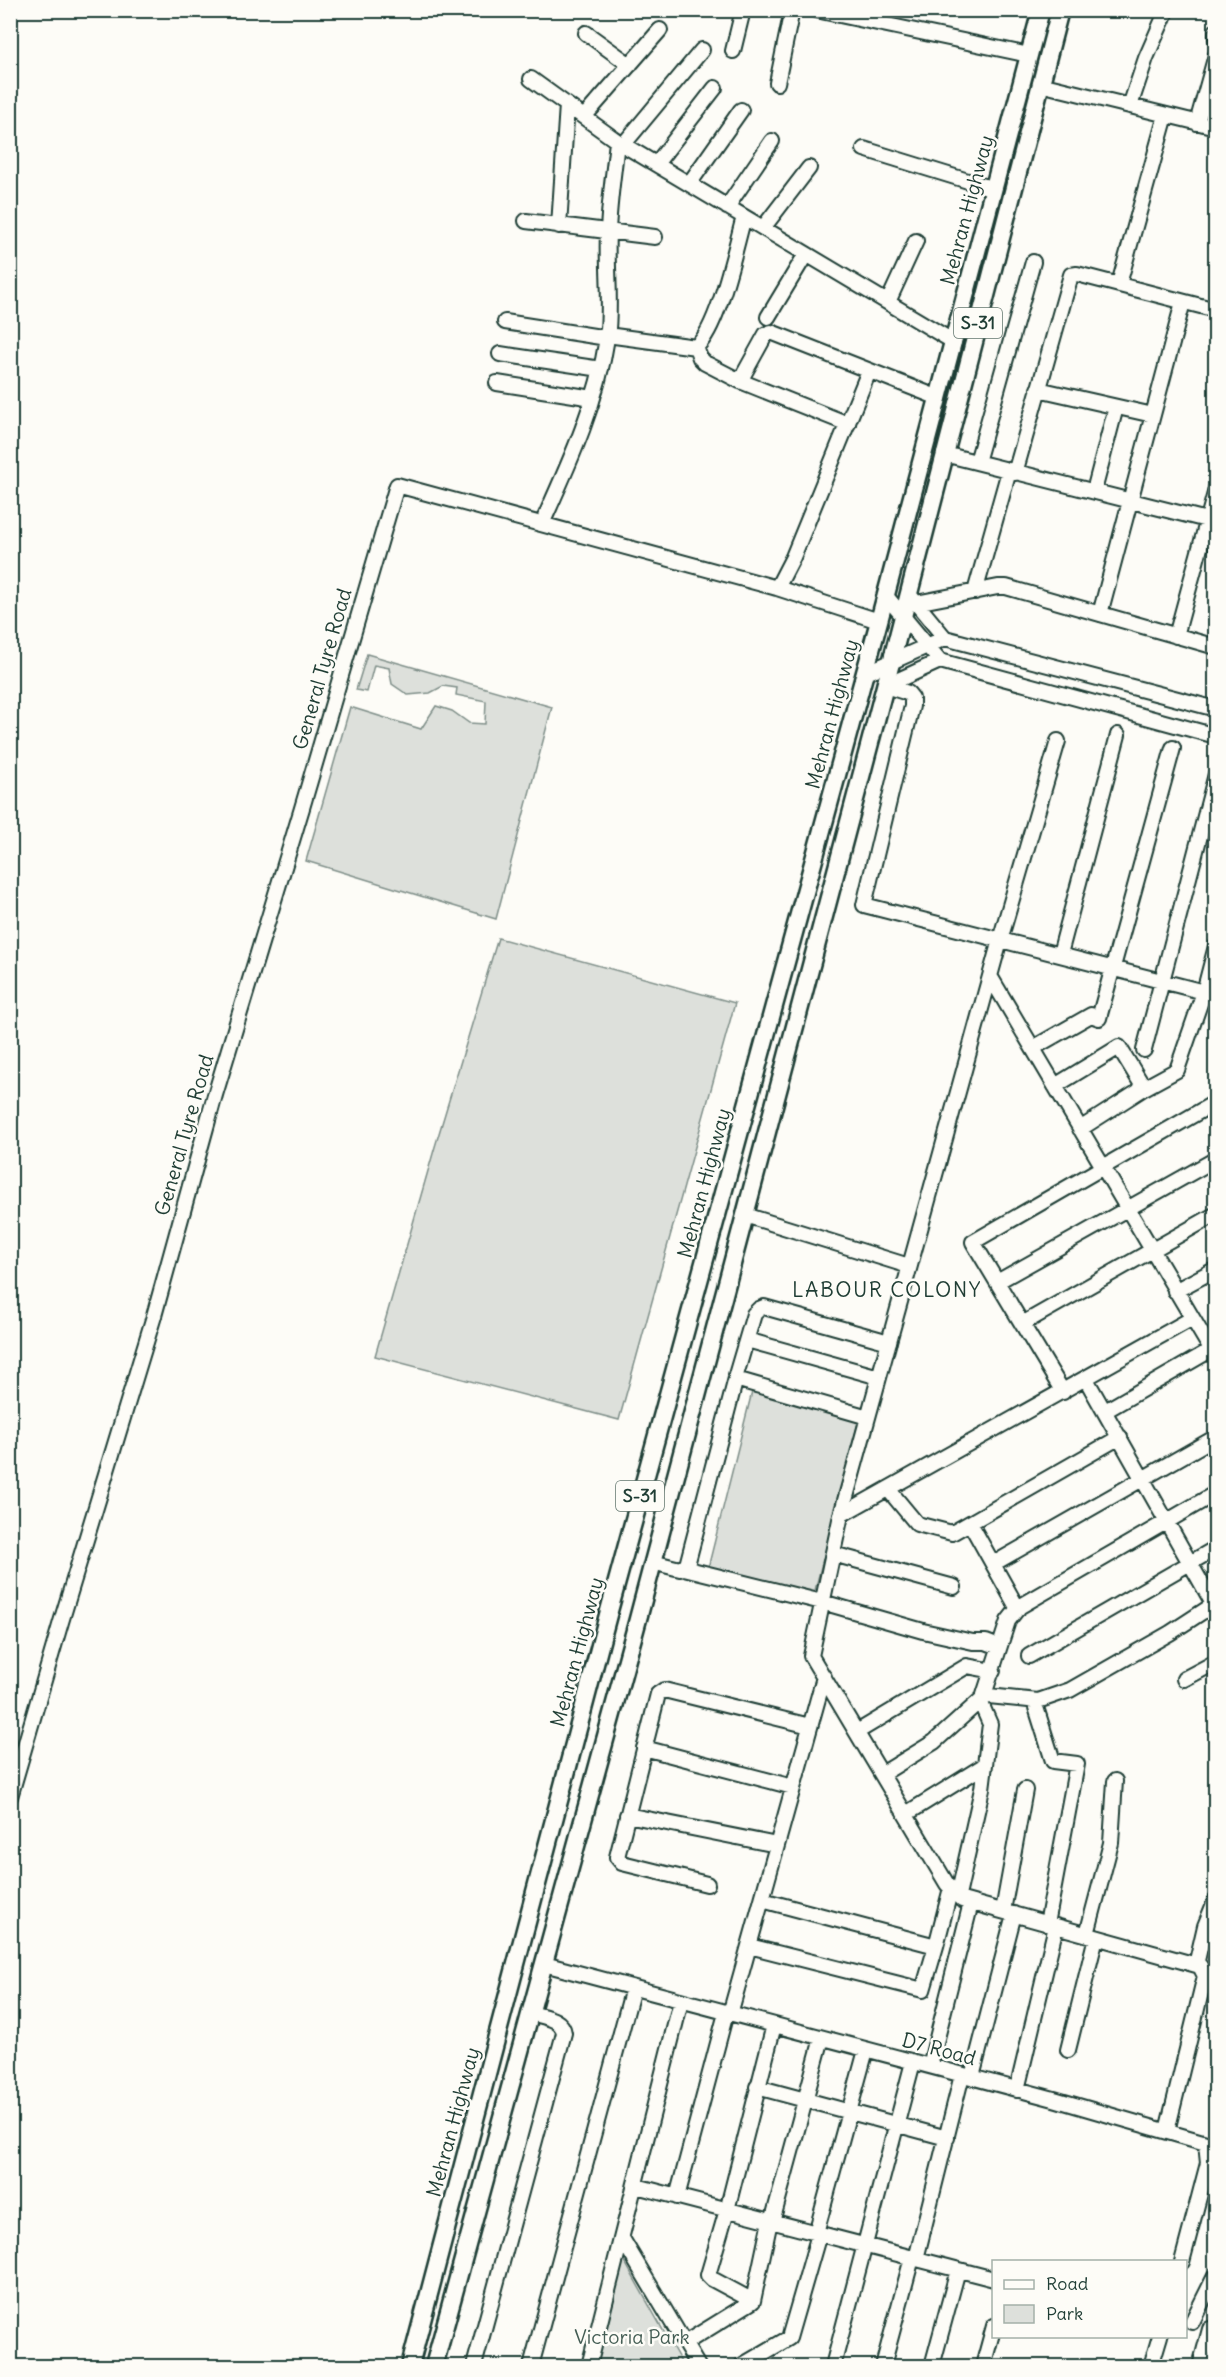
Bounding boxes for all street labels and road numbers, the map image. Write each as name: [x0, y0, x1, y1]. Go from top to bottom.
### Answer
street label: Mehran Highway: [935, 132, 999, 287]
road number: S-31: [954, 308, 1002, 338]
street label: General Tyre Road: [287, 585, 357, 752]
street label: Mehran Highway: [800, 636, 864, 791]
street label: General Tyre Road: [149, 1051, 219, 1218]
street label: Mehran Highway: [672, 1105, 736, 1260]
road number: S-31: [616, 1481, 664, 1511]
street label: Mehran Highway: [545, 1574, 609, 1729]
street label: D7 Road: [899, 2027, 979, 2070]
street label: Mehran Highway: [421, 2044, 485, 2199]

